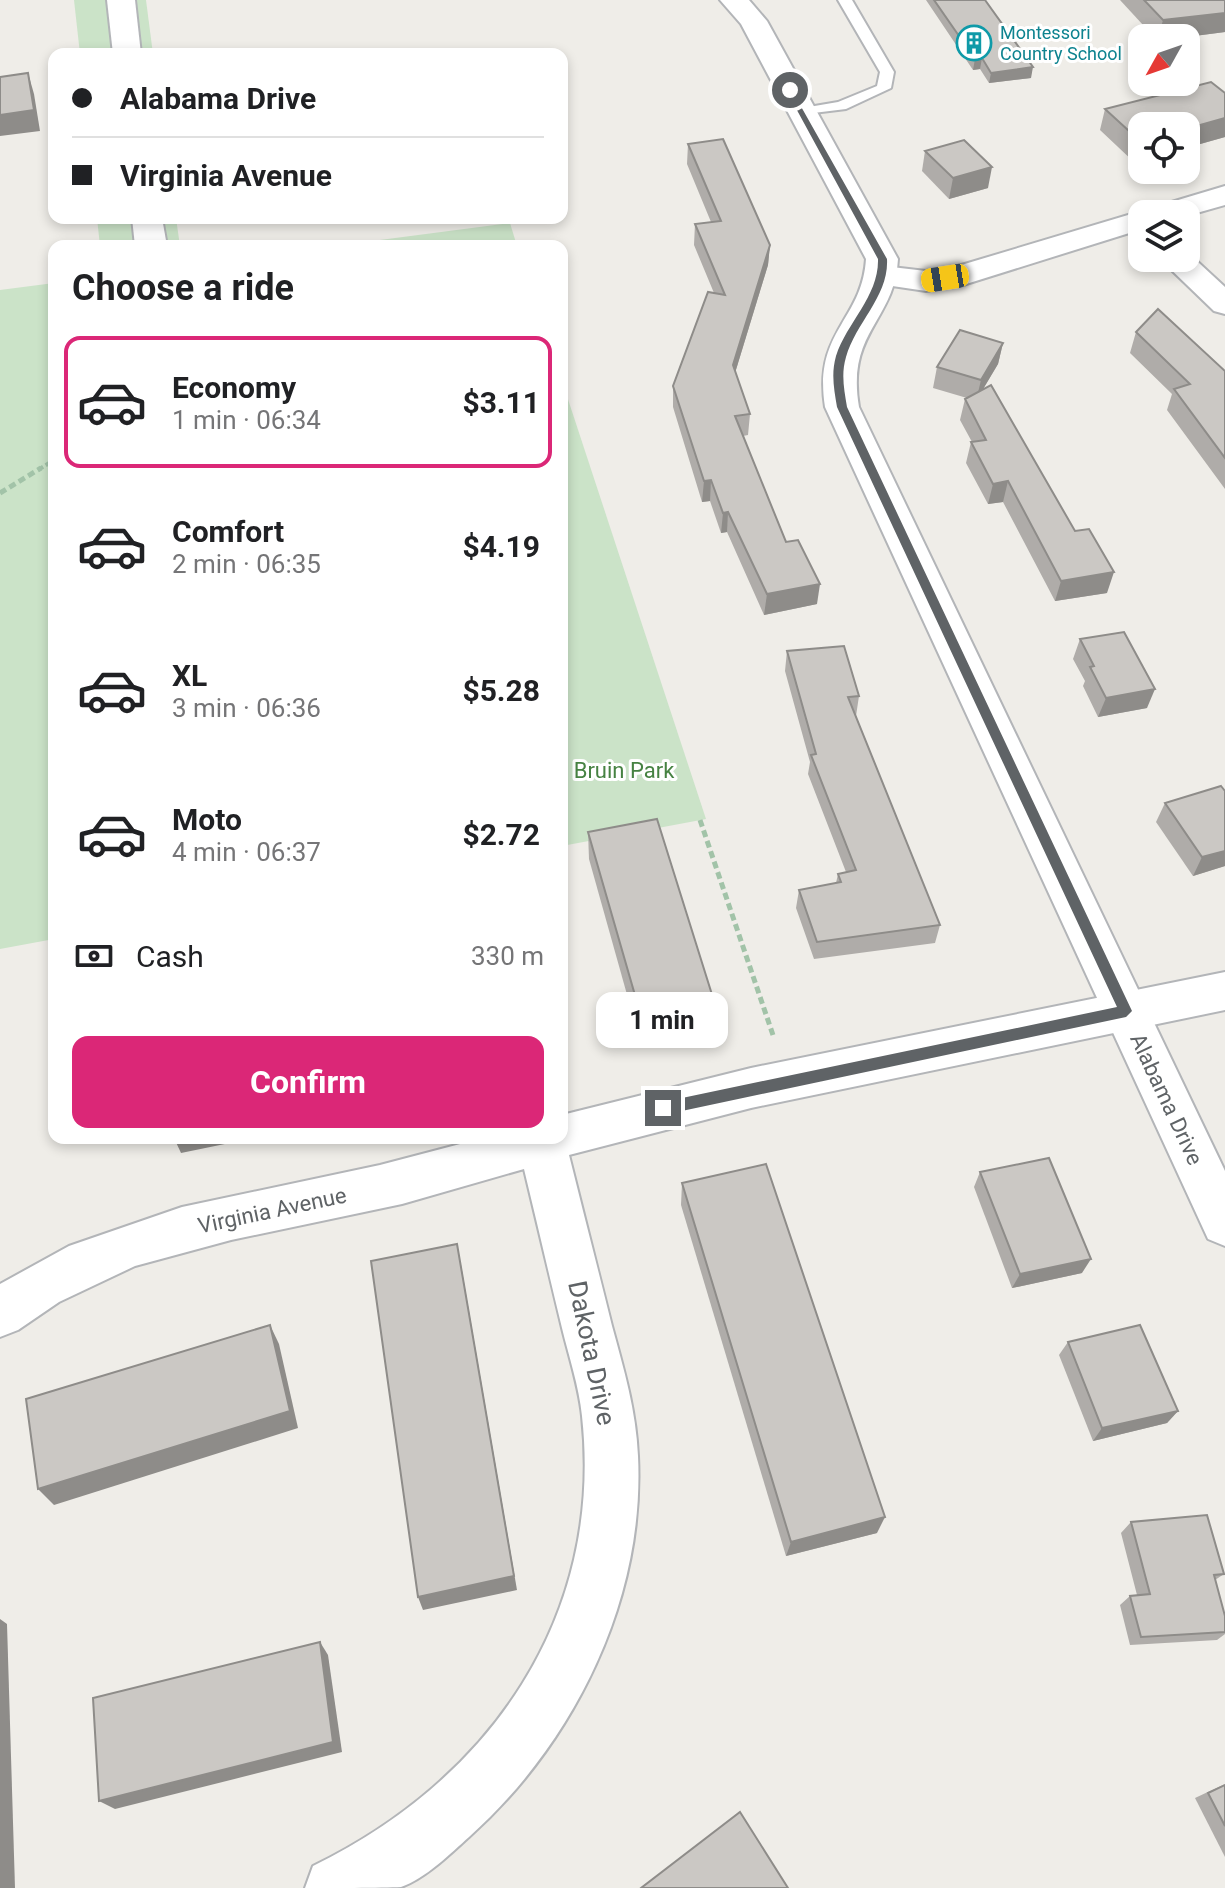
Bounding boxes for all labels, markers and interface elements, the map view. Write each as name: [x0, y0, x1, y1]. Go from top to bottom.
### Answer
place label: Montessori Country School: [1000, 22, 1122, 64]
building icon: Montessori Country School: [955, 24, 993, 62]
north arrow: [1128, 24, 1200, 96]
map controls: [1128, 24, 1200, 272]
route start: [772, 72, 808, 108]
text: Alabama Drive: [120, 81, 316, 116]
button: locate: [1128, 112, 1200, 184]
text: Virginia Avenue: [120, 158, 332, 193]
button: layers: [1128, 200, 1200, 272]
car: [919, 262, 971, 294]
text: Choose a ride: [72, 267, 294, 309]
icon: car: [76, 366, 148, 438]
text: Economy: [172, 370, 296, 405]
text: $3.11: [462, 385, 540, 420]
text: 1 min · 06:34: [172, 405, 321, 435]
icon: car: [76, 510, 148, 582]
text: Comfort: [172, 514, 284, 549]
text: $4.19: [462, 529, 540, 564]
text: 2 min · 06:35: [172, 549, 321, 579]
icon: car: [76, 654, 148, 726]
text: XL: [172, 658, 207, 693]
text: $5.28: [462, 673, 540, 708]
text: 3 min · 06:36: [172, 693, 321, 723]
park label: Bruin Park: [574, 758, 675, 783]
icon: car: [76, 798, 148, 870]
text: Moto: [172, 802, 242, 837]
text: $2.72: [462, 817, 540, 852]
text: 4 min · 06:37: [172, 837, 321, 867]
icon: cash: [72, 934, 116, 978]
text: Cash: [136, 939, 204, 974]
text: 330 m: [471, 941, 544, 971]
callout: 1 min: [597, 992, 729, 1048]
text: 1 min: [629, 1005, 695, 1035]
street label: Alabama Drive: [1125, 1030, 1208, 1169]
button: Confirm: [72, 1036, 544, 1128]
route end: [645, 1090, 681, 1126]
street label: Virginia Avenue: [196, 1183, 349, 1238]
street label: Dakota Drive: [562, 1278, 622, 1428]

